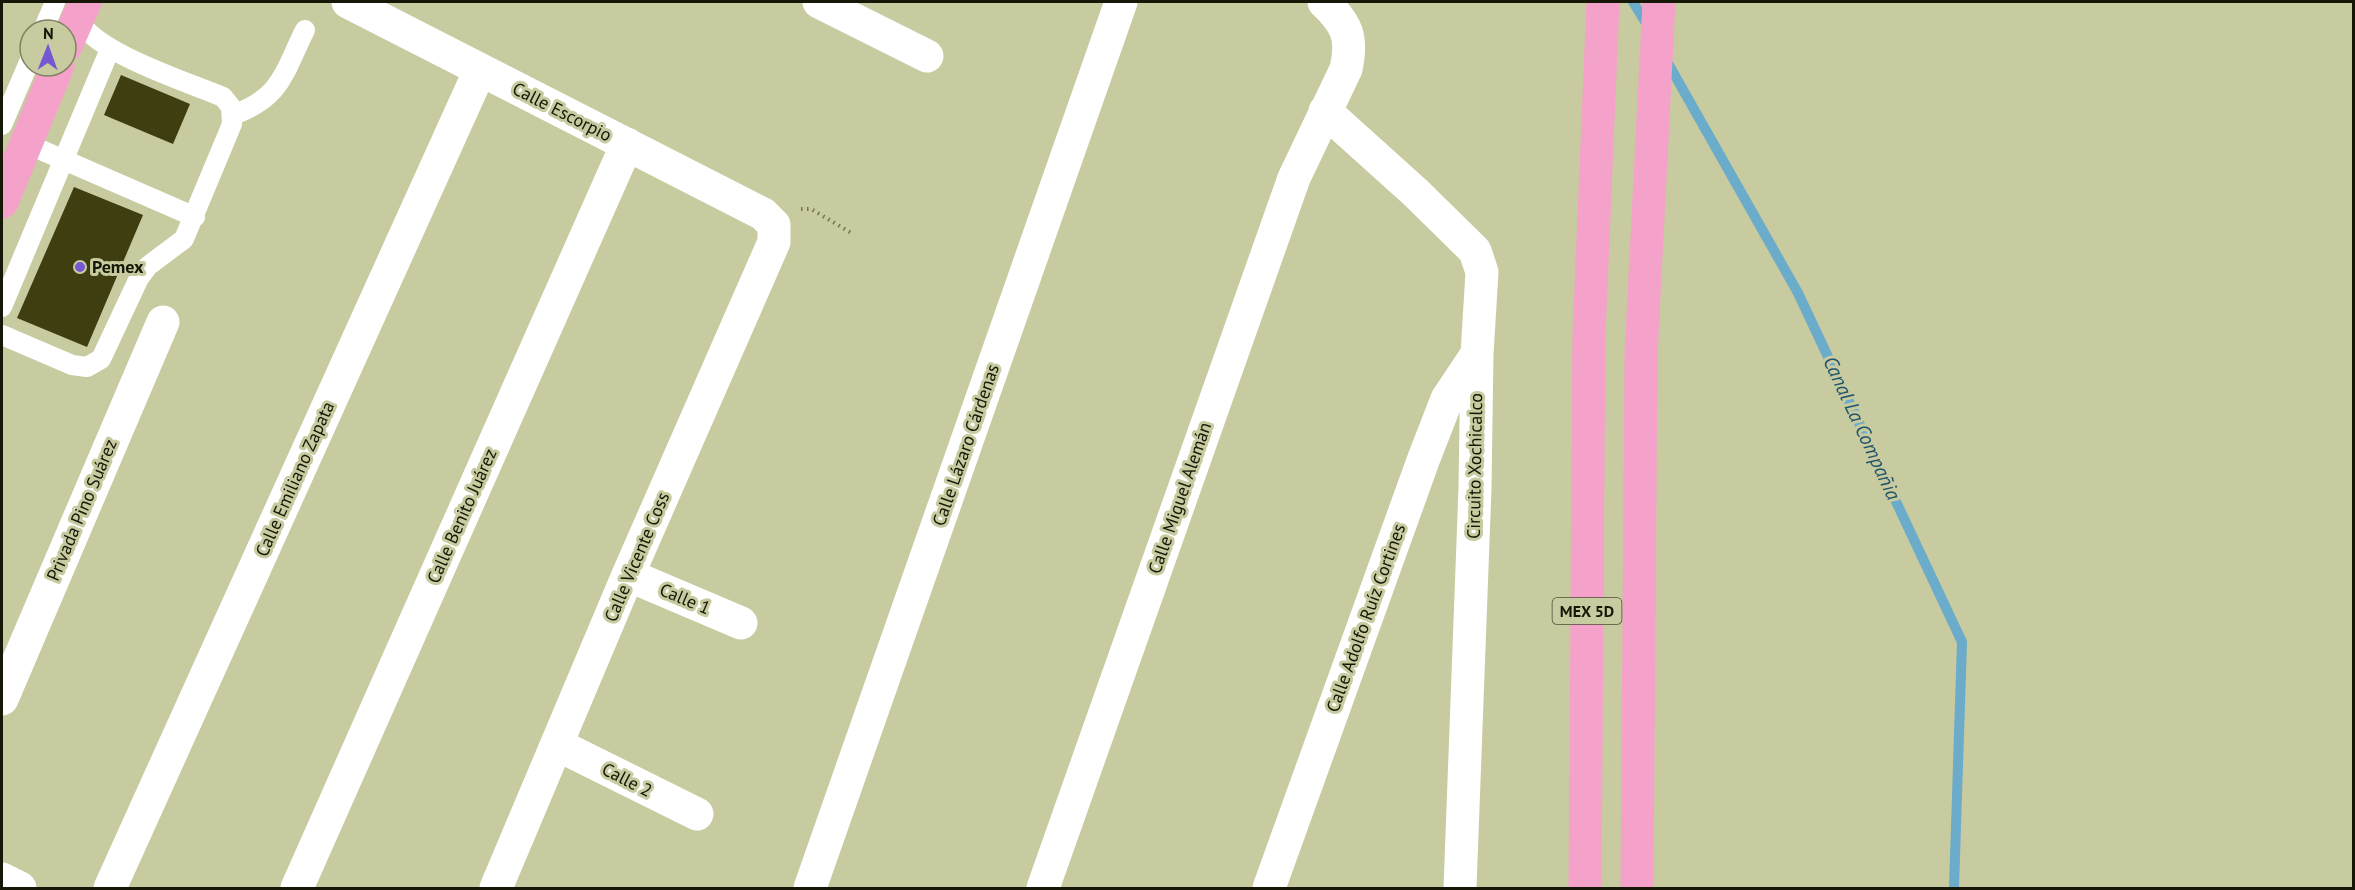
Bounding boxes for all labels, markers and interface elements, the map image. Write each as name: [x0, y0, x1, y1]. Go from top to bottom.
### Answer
north arrow: [18, 18, 78, 78]
text: N: [43, 23, 54, 43]
street label: Calle Escorpio: [509, 77, 616, 146]
place label: Pemex: [92, 255, 144, 278]
marker: Pemex: [73, 260, 87, 274]
water label: Canal La Compañia: [1817, 352, 1907, 504]
street label: Calle Lázaro Cárdenas: [927, 361, 1004, 529]
street label: Circuito Xochicalco: [1462, 393, 1487, 539]
street label: Calle Emiliano Zapata: [250, 398, 339, 560]
street label: Calle Miguel Alemán: [1143, 419, 1216, 577]
street label: Privada Pino Suárez: [41, 435, 122, 584]
street label: Calle Benito Juárez: [422, 445, 502, 587]
street label: Calle Vicente Coss: [599, 488, 674, 625]
street label: Calle Adolfo Ruíz Cortines: [1321, 521, 1410, 715]
street label: Calle 1: [656, 578, 714, 620]
road number: MEX 5D: [1552, 598, 1622, 624]
street label: Calle 2: [598, 757, 656, 802]

